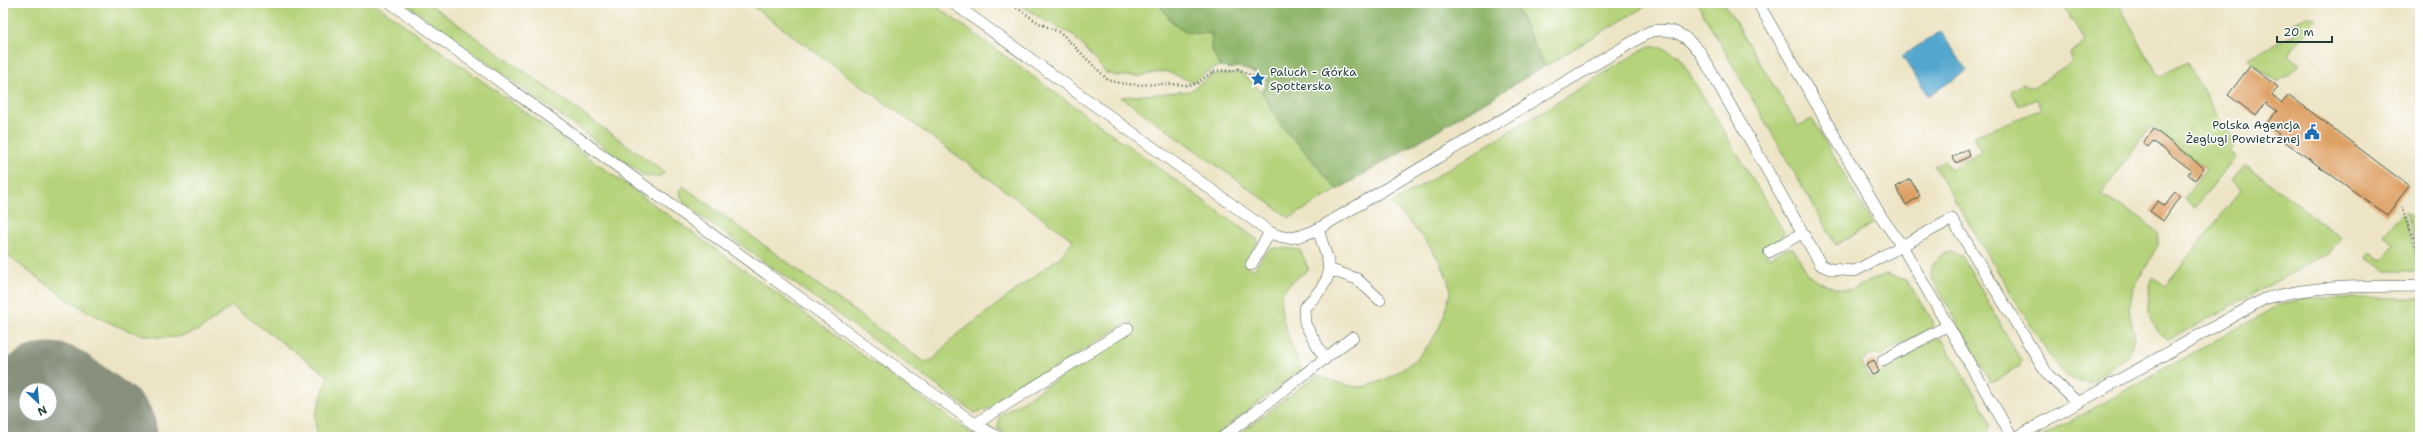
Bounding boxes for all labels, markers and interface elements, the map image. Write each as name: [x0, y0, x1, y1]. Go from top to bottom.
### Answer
scale bar: [2277, 18, 2332, 44]
text: 20 m: [2283, 24, 2314, 40]
place label: Paluch - Górka Spotterska: [1270, 64, 1357, 94]
place icon: Paluch - Górka Spotterska: [1249, 70, 1267, 88]
place label: Polska Agencja Żeglugi Powietrznej: [2186, 117, 2301, 147]
public building icon: Polska Agencja Żeglugi Powietrznej: [2303, 123, 2321, 141]
north arrow: [18, 382, 58, 422]
text: N: [35, 402, 49, 419]

